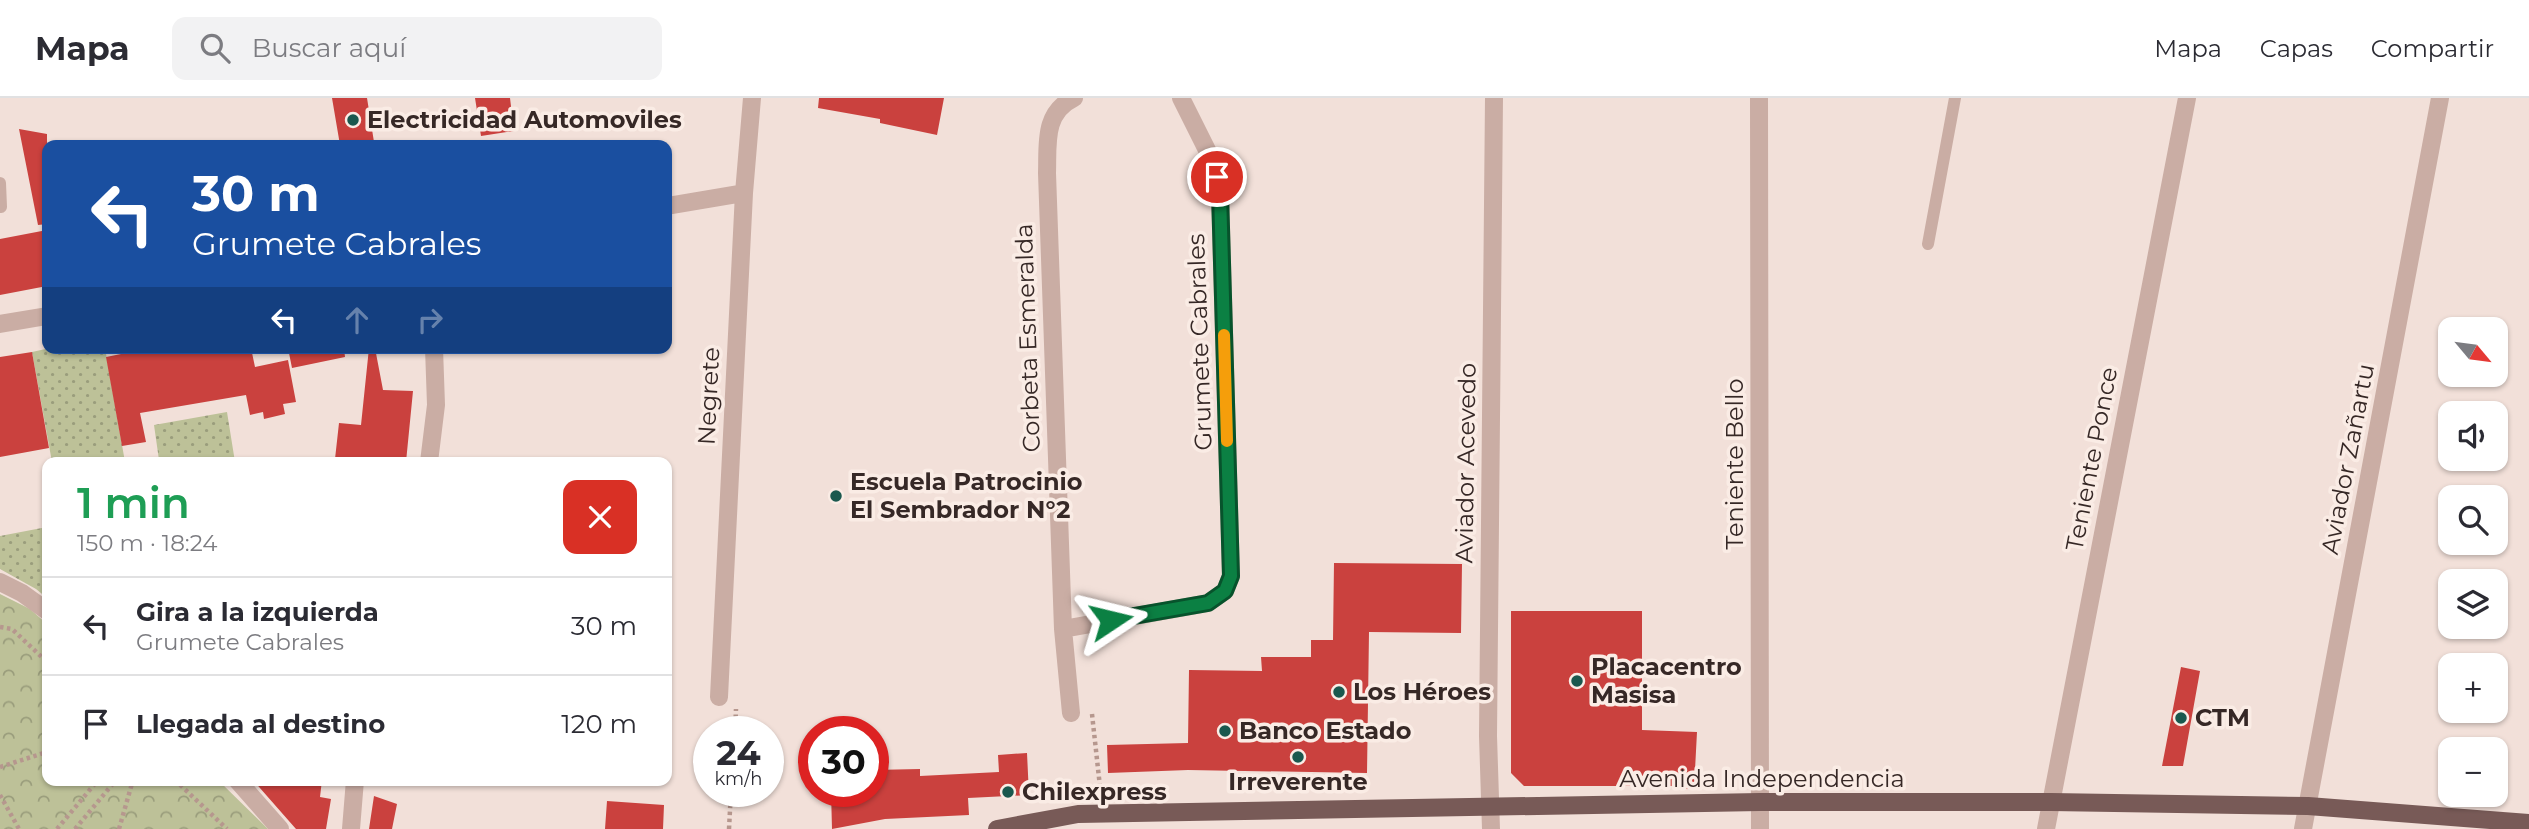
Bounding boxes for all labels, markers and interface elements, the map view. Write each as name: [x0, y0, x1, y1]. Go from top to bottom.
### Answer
search box: [172, 17, 662, 80]
text: Mapa: [35, 28, 130, 68]
icon: search: [196, 29, 234, 67]
text: Buscar aquí: [252, 32, 406, 64]
text: Mapa: [2154, 34, 2222, 63]
text: Capas: [2260, 34, 2333, 63]
text: Compartir: [2371, 34, 2494, 63]
place label: Electricidad Automoviles: [367, 105, 682, 134]
marker: Electricidad Automoviles: [345, 112, 361, 128]
pin: [1187, 147, 1247, 207]
icon: arrive: [1198, 158, 1236, 196]
text: 30 m: [192, 164, 320, 223]
icon: left: [77, 168, 168, 259]
street label: Corbeta Esmeralda: [1009, 223, 1046, 453]
text: Grumete Cabrales: [192, 224, 481, 263]
street label: Grumete Cabrales: [1181, 233, 1218, 451]
icon: left: [265, 301, 303, 339]
icon: ahead: [338, 301, 376, 339]
icon: right: [411, 301, 449, 339]
north arrow: [2438, 317, 2508, 387]
map controls: [2438, 317, 2508, 807]
street label: Negrete: [691, 346, 726, 446]
street label: Aviador Zañartu: [2315, 361, 2380, 557]
street label: Aviador Acevedo: [1449, 362, 1482, 564]
street label: Teniente Ponce: [2059, 365, 2124, 553]
street label: Teniente Bello: [1720, 379, 1749, 549]
button: sound: [2438, 401, 2508, 471]
place label: Escuela Patrocinio El Sembrador N°2: [850, 467, 1083, 524]
text: 1 min: [77, 477, 190, 529]
button: close: [563, 480, 637, 554]
button: search: [2438, 485, 2508, 555]
marker: Escuela Patrocinio El Sembrador N°2: [828, 488, 844, 504]
text: 150 m · 18:24: [77, 529, 217, 557]
button: layers: [2438, 569, 2508, 639]
position arrow: [1074, 583, 1148, 657]
text: Gira a la izquierda: [136, 596, 379, 628]
icon: left: [77, 607, 115, 645]
text: 30 m: [571, 610, 637, 642]
text: Grumete Cabrales: [136, 628, 344, 656]
place label: Placacentro Masisa: [1591, 652, 1742, 709]
button: +: [2438, 653, 2508, 723]
marker: Placacentro Masisa: [1569, 673, 1585, 689]
place label: Los Héroes: [1353, 677, 1491, 706]
marker: Los Héroes: [1331, 684, 1347, 700]
place label: CTM: [2195, 703, 2250, 732]
icon: arrive: [77, 705, 115, 743]
text: Llegada al destino: [136, 708, 385, 740]
text: 120 m: [561, 708, 637, 740]
marker: CTM: [2173, 710, 2189, 726]
speed limit sign: 30: [798, 716, 889, 807]
place label: Banco Estado: [1239, 716, 1411, 745]
marker: Banco Estado: [1217, 723, 1233, 739]
text: 24: [716, 731, 761, 774]
button: −: [2438, 737, 2508, 807]
marker: Irreverente: [1290, 749, 1306, 765]
street label: Avenida Independencia: [1619, 764, 1905, 793]
place label: Irreverente: [1228, 767, 1368, 796]
text: km/h: [714, 768, 763, 790]
place label: Chilexpress: [1022, 777, 1167, 806]
marker: Chilexpress: [1000, 784, 1016, 800]

